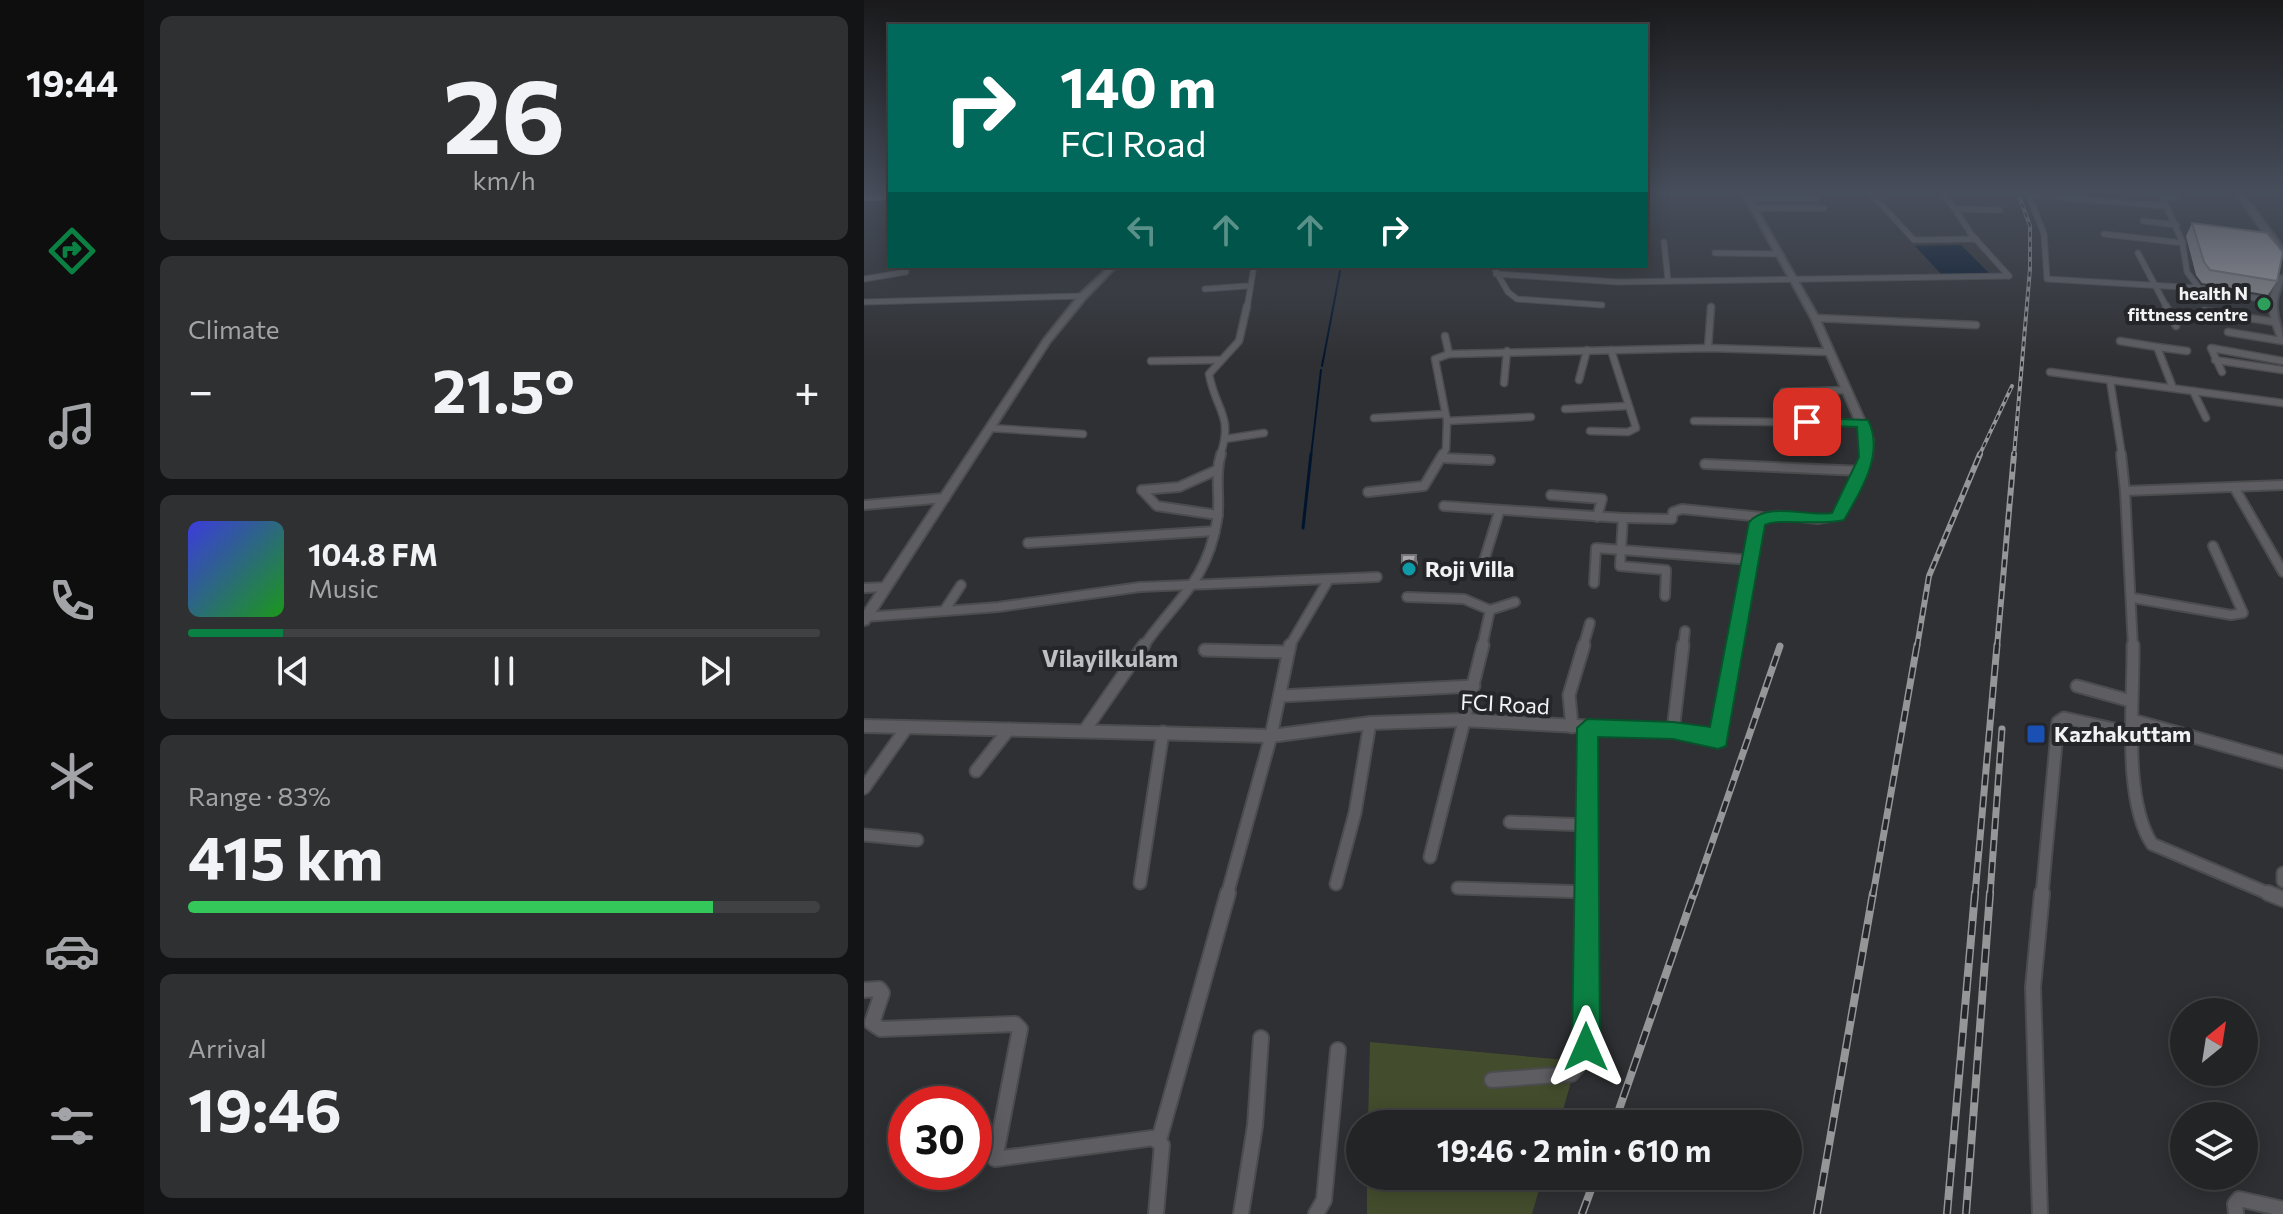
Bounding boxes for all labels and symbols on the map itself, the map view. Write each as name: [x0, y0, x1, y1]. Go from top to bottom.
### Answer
place label: health N fittness centre: [2127, 282, 2248, 325]
marker: health N fittness centre: [2255, 295, 2273, 313]
pin: [1773, 388, 1841, 456]
place label: Roji Villa: [1425, 555, 1514, 582]
marker: Roji Villa: [1400, 560, 1418, 578]
district label: Vilayilkulam: [1042, 643, 1178, 672]
street label: FCI Road: [1460, 688, 1550, 719]
place label: Kazhakuttam: [2054, 720, 2191, 747]
marker: Kazhakuttam: [2025, 723, 2047, 745]
north arrow: [2170, 998, 2258, 1086]
position arrow: [1544, 1005, 1628, 1089]
speed limit sign: 30: [888, 1086, 992, 1190]

